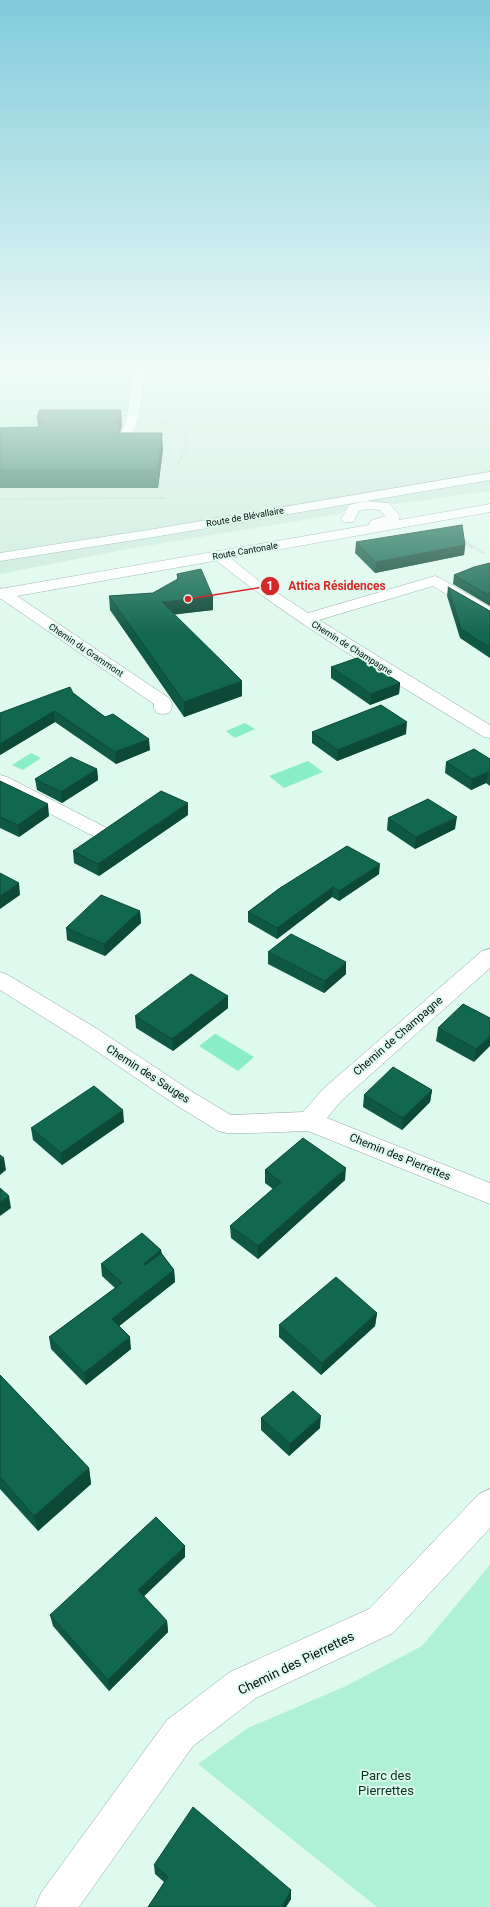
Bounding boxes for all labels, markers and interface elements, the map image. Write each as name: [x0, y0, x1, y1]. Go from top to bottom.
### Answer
street label: Route de Blévallaire: [205, 505, 285, 529]
street label: Route Cantonale: [212, 540, 279, 562]
callout: Attica Résidences: [260, 574, 393, 598]
text: 1: [267, 579, 273, 593]
text: Attica Résidences: [288, 579, 386, 593]
street label: Chemin de Champagne: [310, 619, 394, 677]
street label: Chemin du Grammont: [47, 621, 125, 679]
street label: Chemin de Champagne: [351, 994, 445, 1078]
street label: Chemin des Sauges: [104, 1042, 192, 1106]
street label: Chemin des Pierrettes: [348, 1131, 453, 1183]
street label: Chemin des Pierrettes: [235, 1628, 357, 1698]
park label: Parc des Pierrettes: [358, 1768, 414, 1798]

